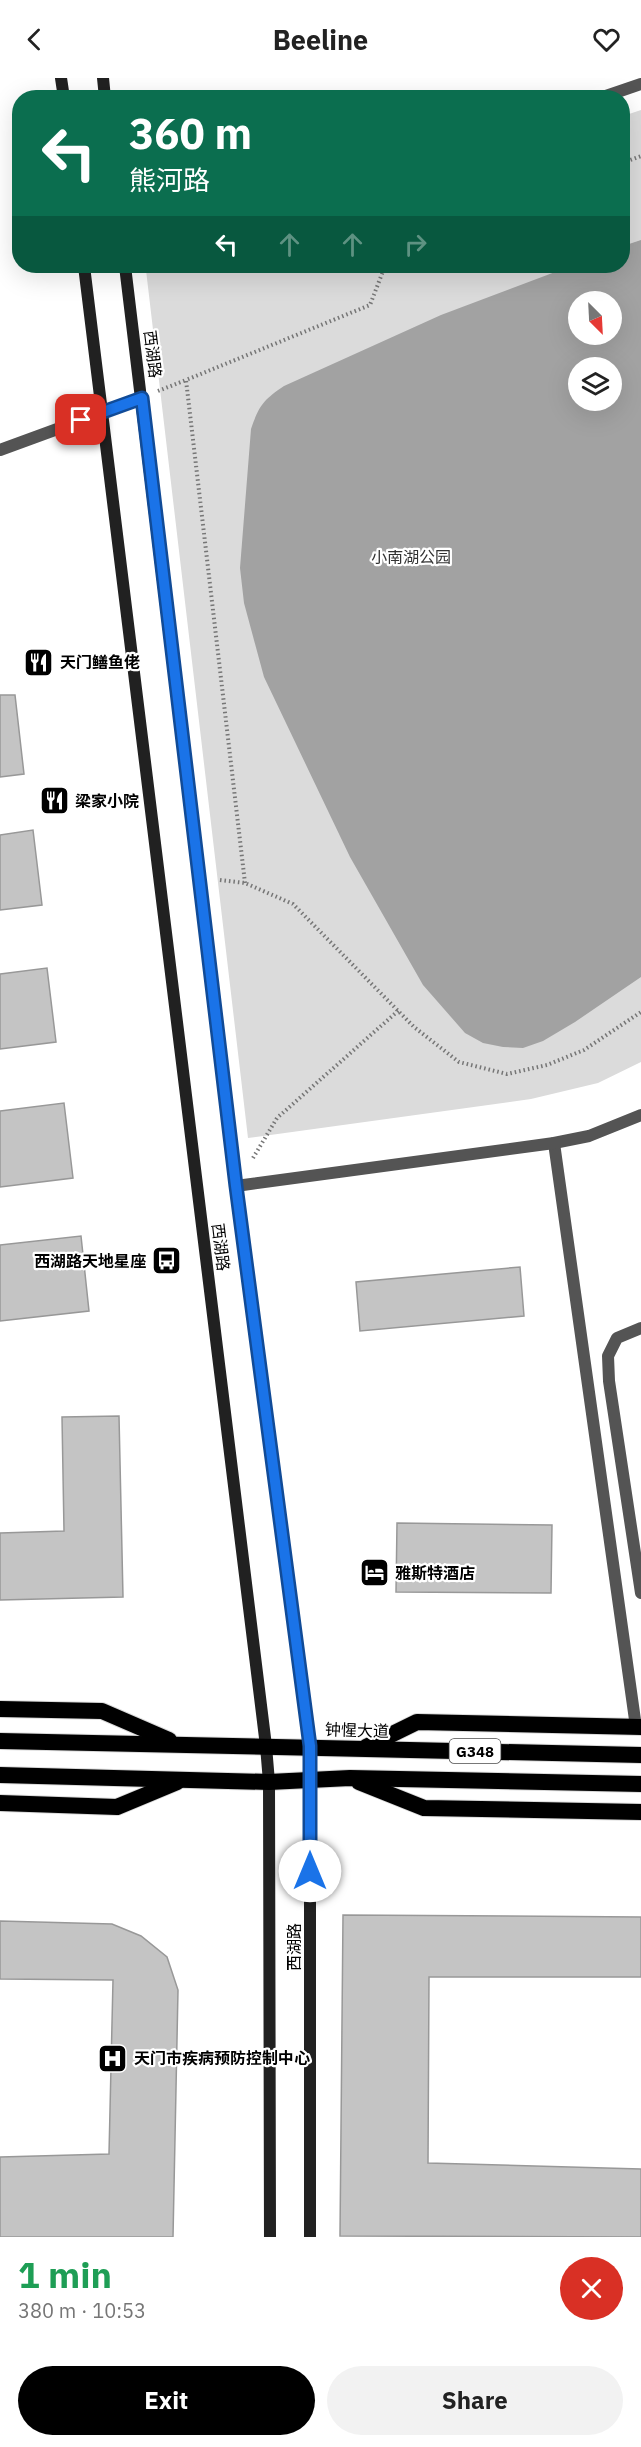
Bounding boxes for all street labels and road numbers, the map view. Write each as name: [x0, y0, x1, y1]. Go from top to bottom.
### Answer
street label: 西湖路: [140, 329, 166, 379]
street label: 西湖路: [208, 1222, 234, 1272]
street label: 钟惺大道: [325, 1719, 389, 1741]
road number: G348: [450, 1739, 500, 1763]
street label: 西湖路: [284, 1923, 304, 1971]

